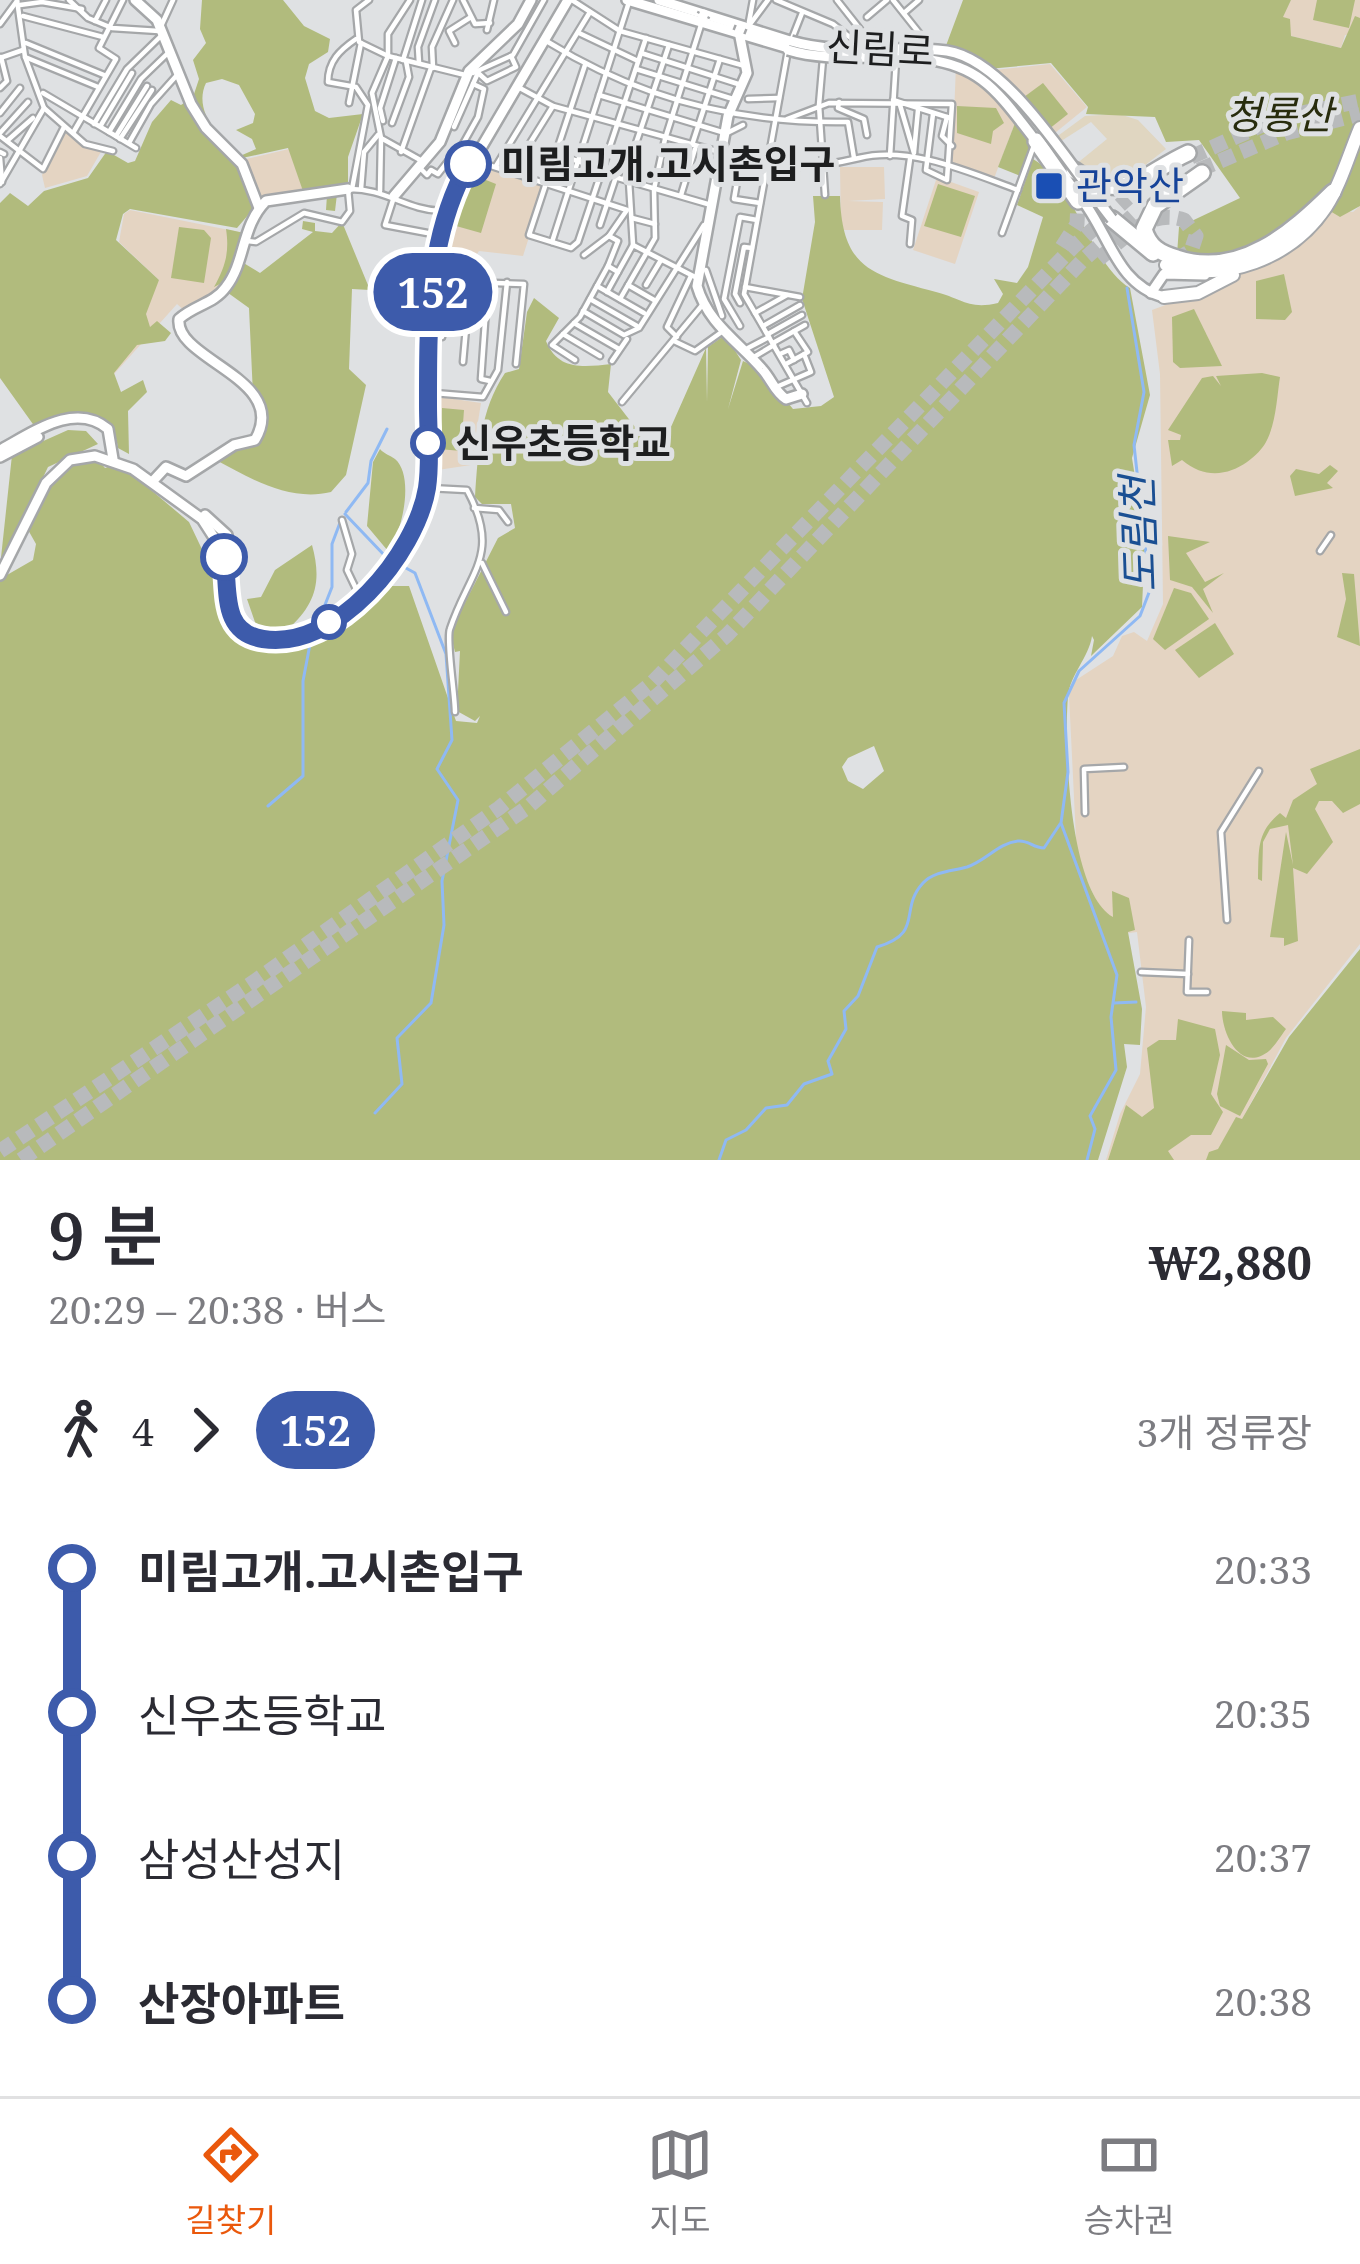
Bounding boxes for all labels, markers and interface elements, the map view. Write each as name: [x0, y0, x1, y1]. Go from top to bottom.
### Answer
street label: 신림로: [825, 18, 935, 77]
park label: 청룡산: [1225, 87, 1337, 140]
place label: 미림고개.고시촌입구: [501, 136, 835, 189]
marker: 미림고개.고시촌입구: [446, 142, 490, 186]
place label: 관악산: [1076, 158, 1184, 211]
marker: 관악산: [1033, 170, 1065, 202]
line badge: 152: [364, 253, 502, 331]
text: 152: [397, 263, 469, 320]
place label: 신우초등학교: [455, 415, 670, 468]
marker: 신우초등학교: [412, 427, 444, 459]
water label: 도림천: [1107, 471, 1168, 593]
unlabelled marker: [202, 535, 246, 579]
unlabelled marker: [313, 606, 345, 638]
text: 9 분: [48, 1189, 163, 1279]
text: ₩2,880: [1149, 1232, 1312, 1293]
text: 20:29 – 20:38 · 버스: [48, 1282, 386, 1335]
icon: walk: [48, 1397, 114, 1463]
icon: forward: [172, 1397, 238, 1463]
text: 152: [280, 1401, 351, 1458]
text: 4: [132, 1404, 154, 1457]
text: 3개 정류장: [1137, 1405, 1312, 1458]
text: 미림고개.고시촌입구: [138, 1540, 524, 1601]
text: 20:33: [1214, 1542, 1312, 1595]
text: 신우초등학교: [138, 1684, 386, 1745]
text: 20:35: [1214, 1686, 1312, 1739]
text: 삼성산성지: [138, 1828, 345, 1889]
text: 20:37: [1214, 1830, 1312, 1883]
text: 산장아파트: [138, 1972, 345, 2033]
text: 20:38: [1214, 1974, 1312, 2027]
tab: 길찾기: [185, 2122, 276, 2242]
tab: 지도: [647, 2122, 713, 2242]
tab: 승차권: [1084, 2122, 1175, 2242]

